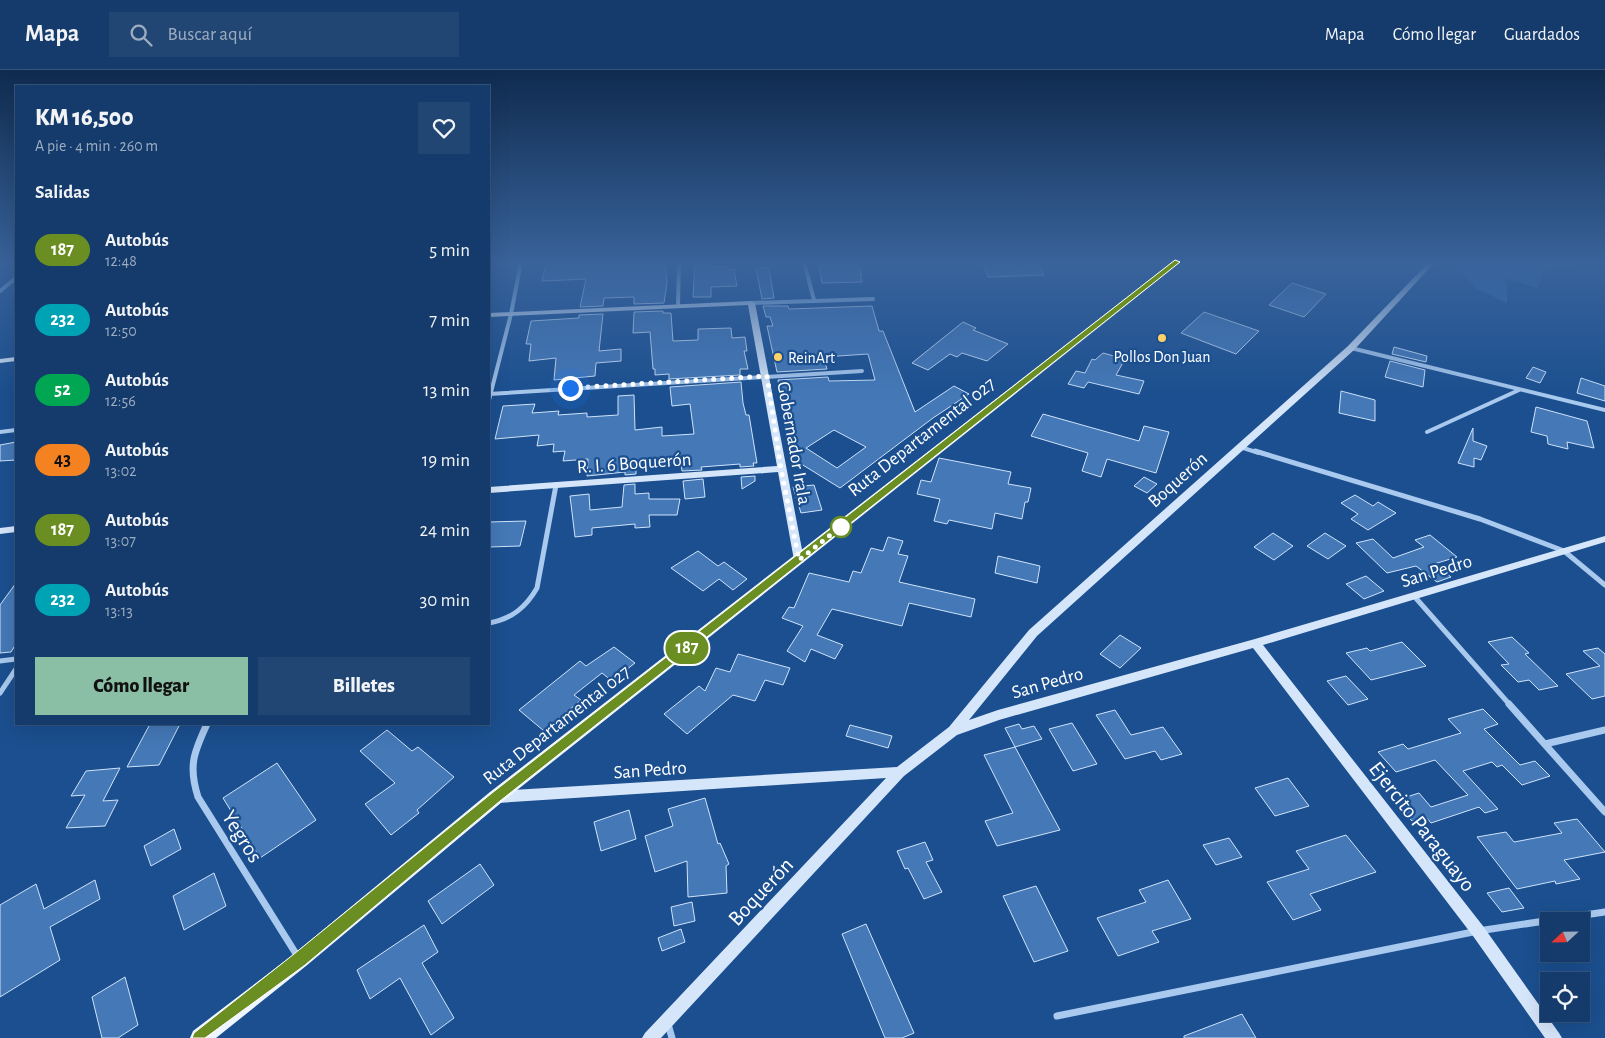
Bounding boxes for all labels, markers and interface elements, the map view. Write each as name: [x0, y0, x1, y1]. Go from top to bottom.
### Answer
search box: [109, 12, 459, 57]
icon: search: [127, 21, 155, 49]
text: Mapa: [25, 22, 79, 46]
text: Buscar aquí: [167, 25, 252, 44]
text: Mapa: [1325, 26, 1365, 44]
text: Cómo llegar: [1393, 26, 1476, 44]
text: Guardados: [1504, 26, 1580, 44]
button: heart: [418, 102, 470, 154]
text: KM 16,500: [35, 106, 134, 130]
text: A pie · 4 min · 260 m: [35, 138, 158, 154]
text: Salidas: [35, 183, 90, 202]
text: Autobús: [105, 231, 169, 250]
text: 187: [51, 241, 74, 259]
text: 5 min: [429, 241, 470, 260]
text: 12:48: [105, 253, 137, 269]
text: Autobús: [105, 301, 169, 320]
text: 232: [50, 311, 75, 329]
text: 7 min: [429, 311, 470, 330]
text: 12:50: [105, 323, 137, 339]
marker: Pollos Don Juan: [1156, 332, 1168, 344]
place label: Pollos Don Juan: [1113, 349, 1211, 365]
place label: ReinArt: [788, 350, 835, 366]
marker: ReinArt: [772, 351, 784, 363]
text: Autobús: [105, 371, 169, 390]
street label: Ruta Departamental 027: [845, 374, 999, 500]
your location: [558, 376, 583, 401]
street label: Gobernador Irala: [773, 380, 814, 507]
text: 52: [54, 381, 71, 399]
text: 13 min: [423, 381, 470, 400]
text: 12:56: [105, 393, 136, 409]
text: Autobús: [105, 441, 169, 460]
street label: Boquerón: [1145, 449, 1211, 511]
street label: R. I. 6 Boquerón: [576, 450, 692, 477]
text: 43: [54, 451, 71, 469]
text: 19 min: [422, 451, 470, 470]
text: 13:02: [105, 463, 137, 479]
text: Autobús: [105, 511, 169, 530]
unlabelled marker: [830, 516, 852, 538]
text: 187: [51, 521, 74, 539]
text: 24 min: [419, 521, 470, 540]
text: 13:07: [105, 533, 136, 549]
street label: San Pedro: [1399, 552, 1474, 591]
text: Autobús: [105, 581, 169, 600]
text: 232: [50, 591, 75, 609]
text: 30 min: [419, 591, 470, 610]
text: 13:13: [105, 603, 133, 619]
line badge: 187: [658, 632, 716, 664]
text: 187: [675, 639, 699, 657]
button: Cómo llegar: [35, 657, 248, 715]
button: Billetes: [258, 657, 470, 715]
street label: Ruta Departamental 027: [480, 662, 634, 788]
street label: San Pedro: [1010, 664, 1085, 703]
street label: San Pedro: [613, 758, 687, 783]
street label: Ejercito Paraguayo: [1365, 758, 1480, 896]
street label: Yegros: [218, 807, 267, 866]
street label: Boquerón: [724, 853, 797, 930]
north arrow: [1540, 912, 1590, 962]
map controls: [1540, 912, 1590, 1022]
button: locate: [1540, 972, 1590, 1022]

